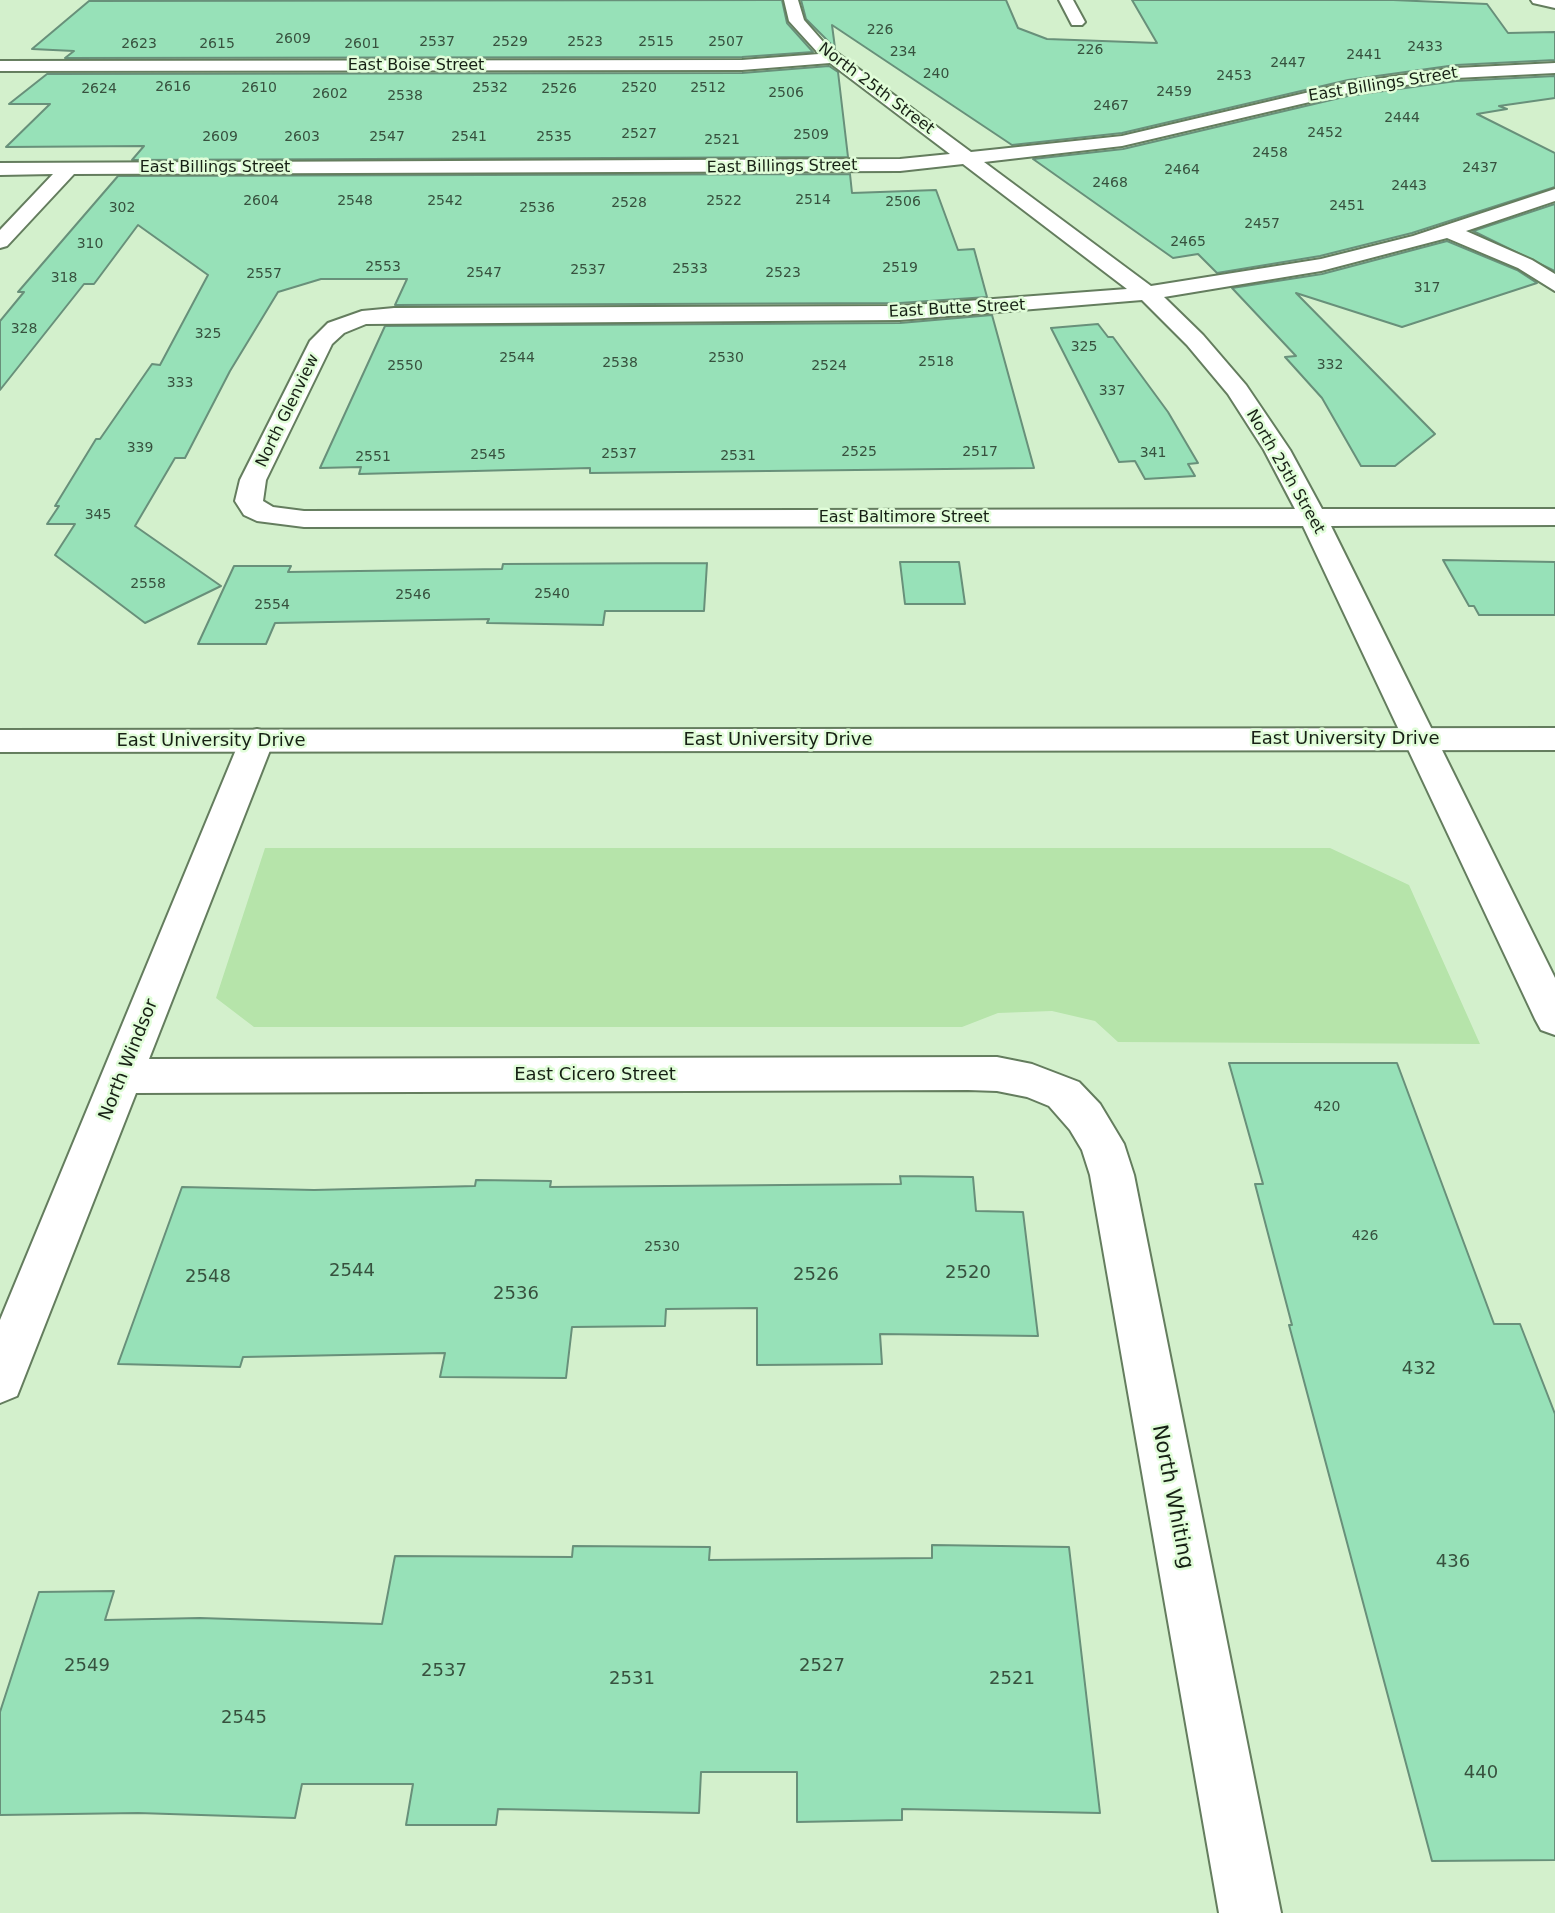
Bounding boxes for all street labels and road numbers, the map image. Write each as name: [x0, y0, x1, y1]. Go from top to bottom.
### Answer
street label: North 25th Street: [814, 39, 938, 139]
street label: East Boise Street: [348, 56, 484, 76]
street label: East Billings Street: [1307, 64, 1459, 106]
street label: East Billings Street: [706, 156, 858, 178]
street label: East Billings Street: [140, 158, 290, 178]
street label: East Butte Street: [888, 296, 1026, 322]
street label: North Glenview: [252, 351, 324, 471]
street label: North 25th Street: [1242, 406, 1328, 538]
street label: East Baltimore Street: [819, 508, 989, 528]
street label: East University Drive: [1250, 728, 1440, 750]
street label: East University Drive: [683, 729, 873, 751]
street label: East University Drive: [116, 730, 306, 752]
street label: North Windsor: [95, 996, 163, 1124]
street label: East Cicero Street: [514, 1064, 676, 1086]
street label: North Whiting: [1146, 1423, 1198, 1571]

